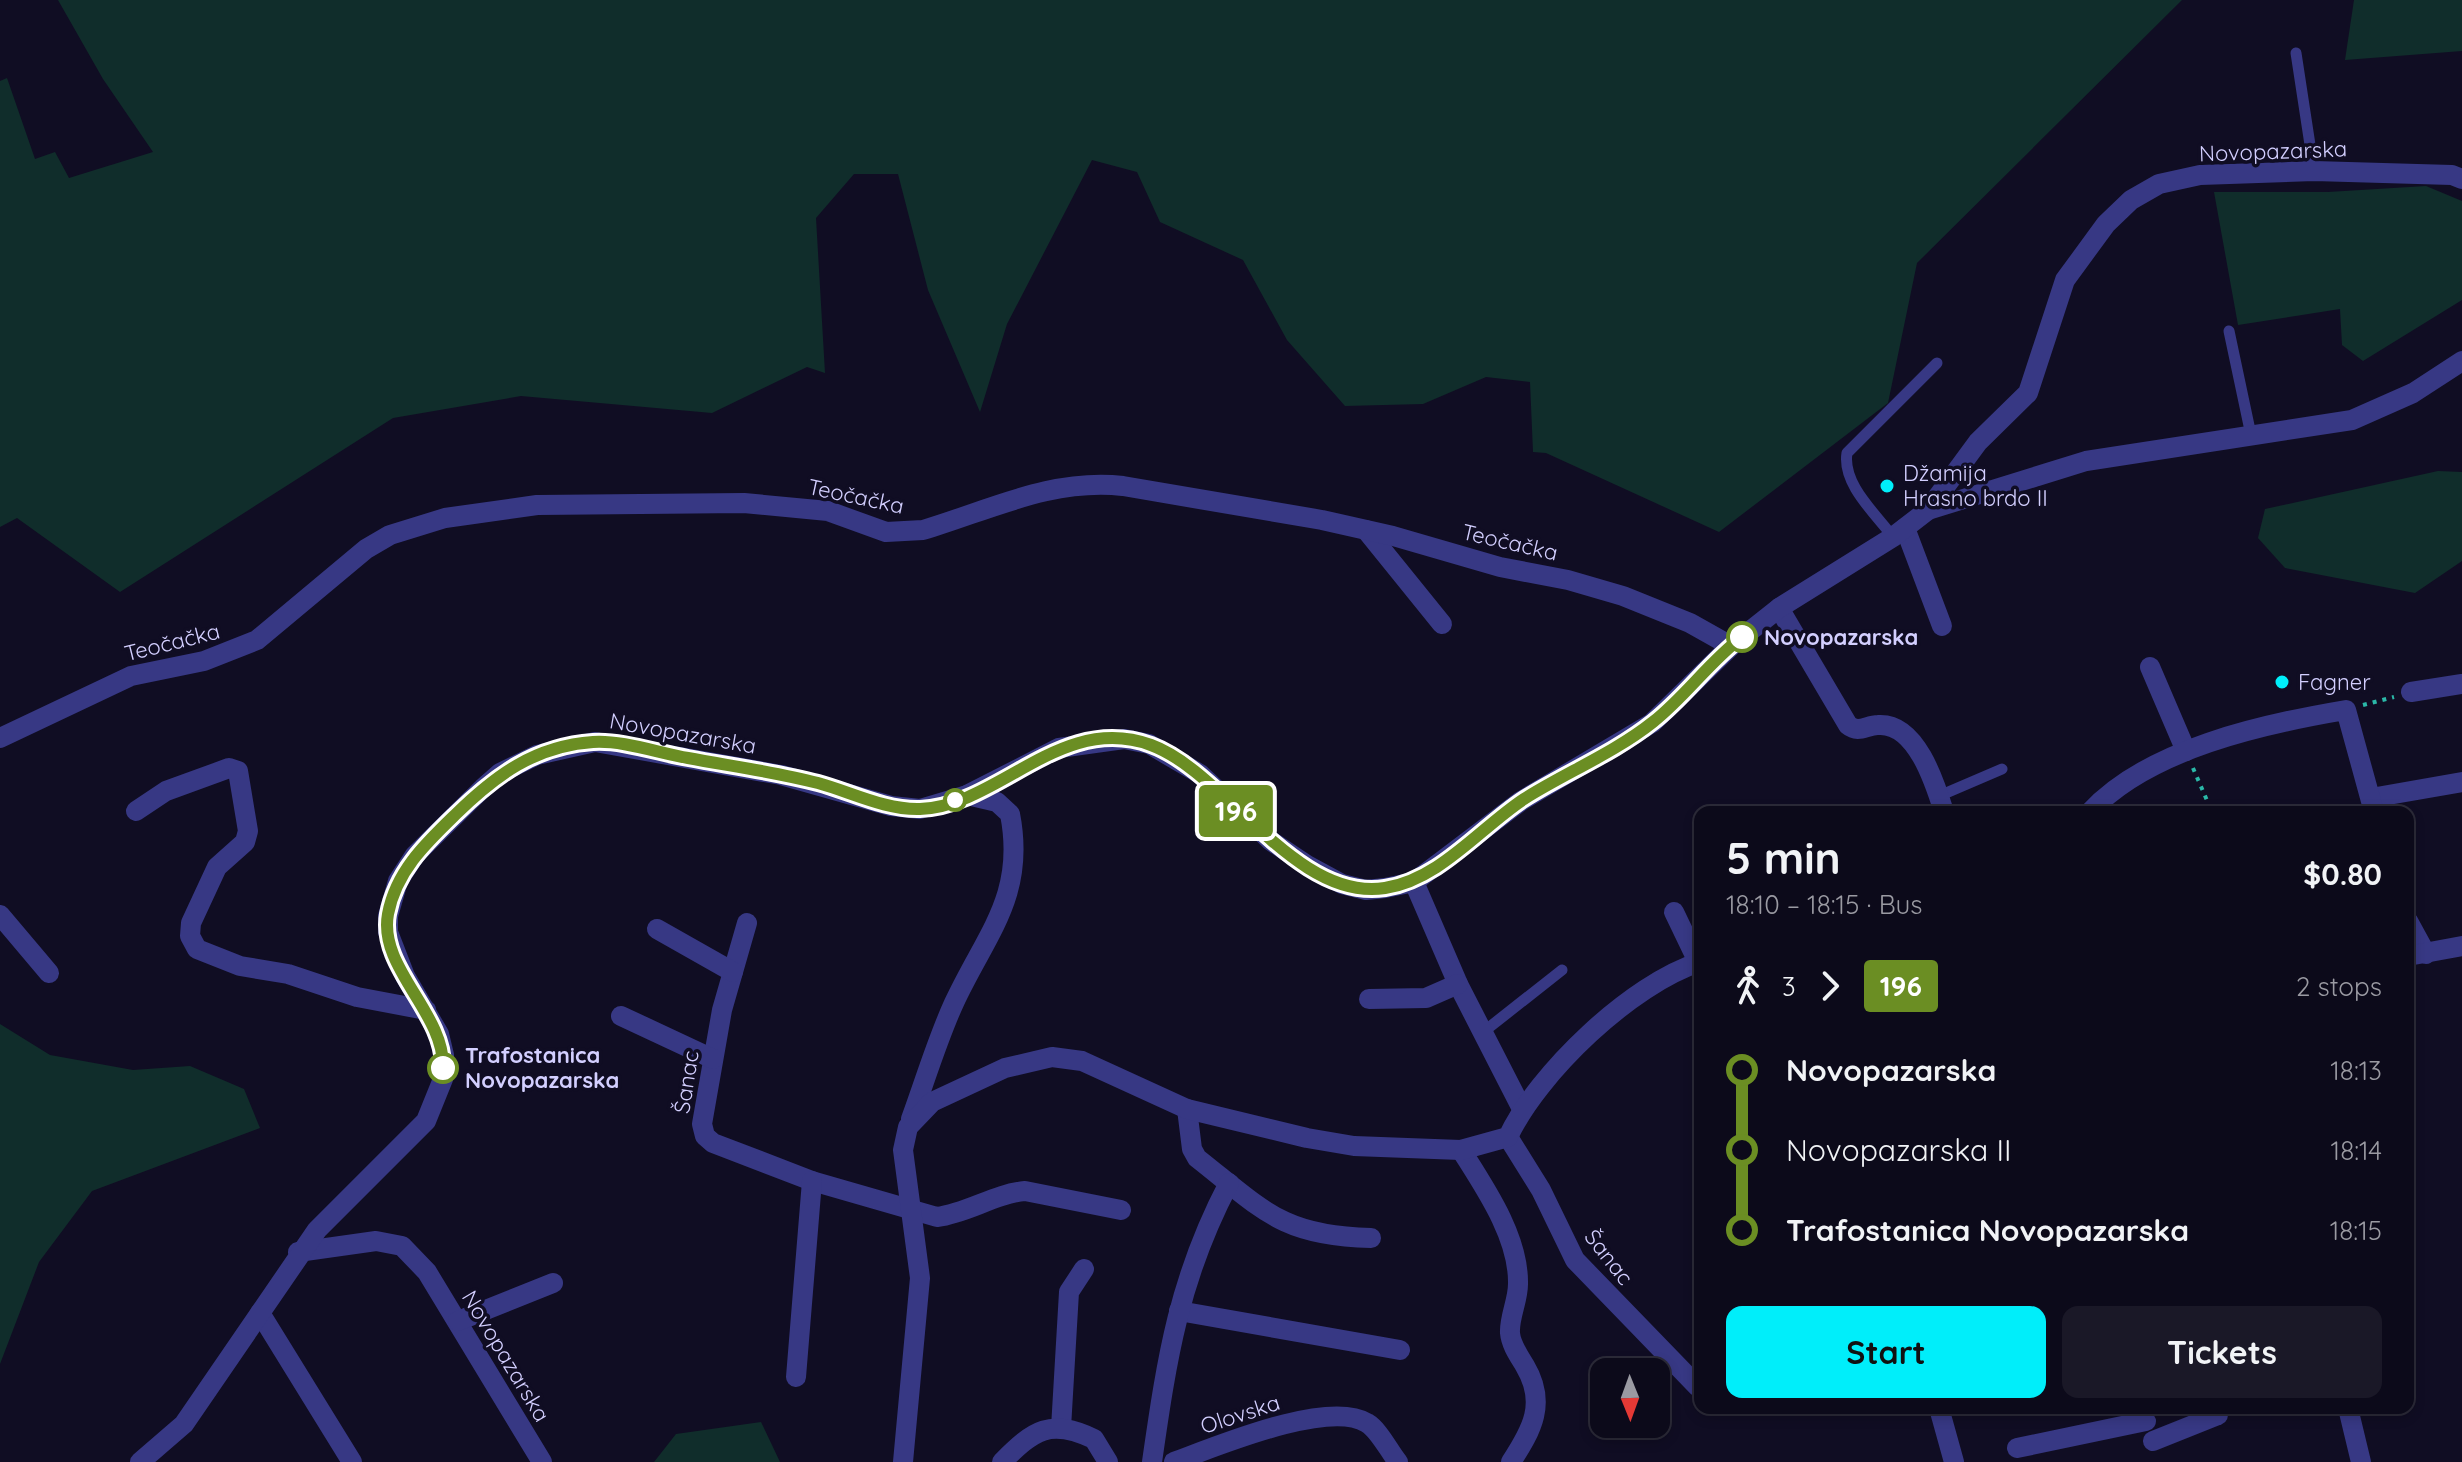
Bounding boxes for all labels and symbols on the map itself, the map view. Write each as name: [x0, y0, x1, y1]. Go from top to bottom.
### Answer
street label: Novopazarska: [2198, 134, 2348, 168]
place label: Džamija Hrasno brdo II: [1903, 459, 2048, 512]
street label: Teočačka: [805, 472, 907, 520]
marker: Džamija Hrasno brdo II: [1878, 477, 1896, 495]
street label: Teočačka: [1459, 517, 1561, 567]
street label: Teočačka: [121, 617, 223, 667]
marker: Novopazarska: [1727, 622, 1757, 652]
place label: Novopazarska: [1764, 623, 1918, 651]
place label: Fagner: [2298, 668, 2371, 696]
marker: Fagner: [2273, 673, 2291, 691]
street label: Novopazarska: [608, 706, 758, 760]
line badge: 196: [1190, 785, 1282, 837]
unlabelled marker: [944, 789, 966, 811]
place label: Trafostanica Novopazarska: [465, 1041, 619, 1094]
street label: Šanac: [667, 1049, 705, 1115]
marker: Trafostanica Novopazarska: [428, 1053, 458, 1083]
street label: Šanac: [1579, 1224, 1639, 1290]
street label: Novopazarska: [456, 1285, 556, 1427]
north arrow: [1590, 1358, 1670, 1438]
street label: Olovska: [1197, 1388, 1283, 1440]

